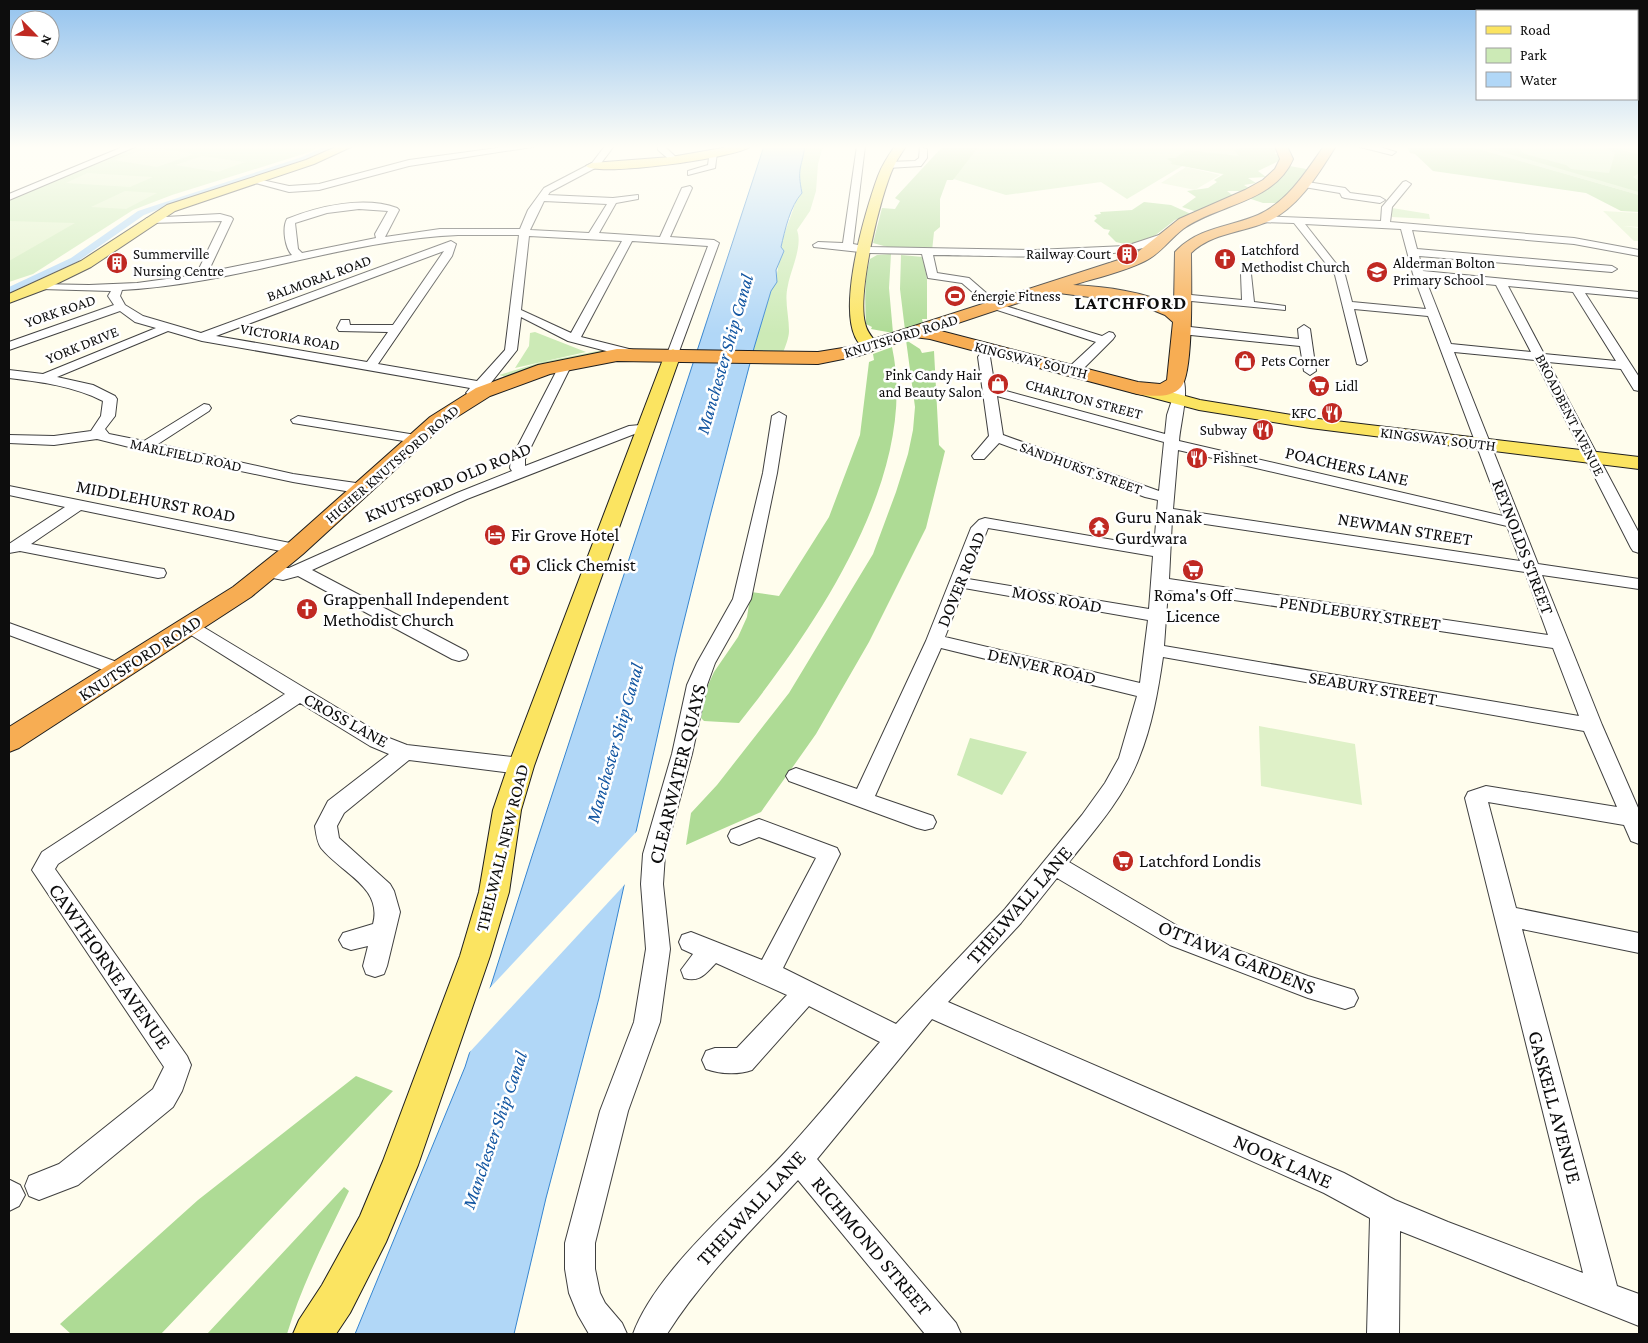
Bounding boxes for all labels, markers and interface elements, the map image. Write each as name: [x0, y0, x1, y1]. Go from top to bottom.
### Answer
north arrow: [10, 10, 60, 60]
legend: [1476, 10, 1638, 100]
text: Road: [1520, 22, 1551, 38]
text: N: [37, 33, 56, 48]
text: Park: [1520, 47, 1547, 63]
text: Water: [1520, 72, 1557, 88]
building icon: Railway Court: [1115, 242, 1139, 266]
place label: Latchford Methodist Church: [1241, 242, 1350, 275]
place label: Summerville Nursing Centre: [133, 246, 224, 280]
place label: Railway Court: [1026, 246, 1112, 263]
church icon: Latchford Methodist Church: [1213, 247, 1237, 271]
building icon: Summerville Nursing Centre: [105, 251, 129, 275]
street label: BALMORAL ROAD: [265, 252, 373, 304]
place label: Alderman Bolton Primary School: [1393, 255, 1495, 289]
school or university icon: Alderman Bolton Primary School: [1365, 260, 1389, 284]
water label: Manchester Ship Canal: [691, 272, 757, 437]
sports icon: énergie Fitness: [943, 284, 967, 308]
place label: énergie Fitness: [971, 288, 1061, 305]
street label: YORK ROAD: [22, 291, 98, 331]
district label: LATCHFORD: [1075, 292, 1187, 313]
street label: KNUTSFORD ROAD: [842, 311, 960, 361]
street label: VICTORIA ROAD: [239, 320, 341, 354]
street label: YORK DRIVE: [43, 323, 121, 367]
street label: KINGSWAY SOUTH: [973, 338, 1089, 382]
shop icon: Pets Corner: [1233, 349, 1257, 373]
street label: BROADBENT AVENUE: [1532, 351, 1608, 479]
place label: Pets Corner: [1261, 353, 1331, 369]
place label: Pink Candy Hair and Beauty Salon: [879, 367, 983, 401]
shop icon: Pink Candy Hair and Beauty Salon: [986, 372, 1010, 396]
supermarket icon: Lidl: [1307, 374, 1331, 398]
street label: CHARLTON STREET: [1024, 376, 1144, 422]
place label: Lidl: [1335, 378, 1358, 394]
restaurant icon: KFC: [1320, 401, 1344, 425]
street label: HIGHER KNUTSFORD ROAD: [322, 402, 462, 526]
place label: KFC: [1291, 405, 1316, 421]
restaurant icon: Subway: [1251, 418, 1275, 442]
place label: Subway: [1200, 422, 1247, 439]
street label: KINGSWAY SOUTH: [1379, 424, 1497, 454]
street label: MARLFIELD ROAD: [129, 435, 243, 475]
street label: KNUTSFORD OLD ROAD: [362, 438, 534, 526]
street label: SANDHURST STREET: [1018, 438, 1144, 498]
street label: POACHERS LANE: [1283, 442, 1411, 490]
restaurant icon: Fishnet: [1185, 446, 1209, 470]
place label: Fishnet: [1213, 450, 1259, 466]
street label: MIDDLEHURST ROAD: [75, 476, 237, 526]
street label: REYNOLDS STREET: [1488, 477, 1558, 618]
place label: Guru Nanak Gurdwara: [1115, 507, 1202, 548]
street label: NEWMAN STREET: [1336, 509, 1474, 550]
temple icon: Guru Nanak Gurdwara: [1087, 515, 1111, 539]
hotel icon: Fir Grove Hotel: [483, 523, 507, 547]
place label: Fir Grove Hotel: [511, 525, 619, 545]
street label: DOVER ROAD: [933, 528, 989, 630]
pharmacy icon: Click Chemist: [508, 553, 532, 577]
place label: Click Chemist: [536, 555, 637, 575]
supermarket icon: Roma's Off Licence: [1181, 558, 1205, 582]
street label: MOSS ROAD: [1010, 581, 1104, 617]
place label: Roma's Off Licence: [1154, 585, 1234, 626]
place label: Grappenhall Independent Methodist Church: [323, 589, 510, 630]
street label: PENDLEBURY STREET: [1278, 592, 1442, 634]
church icon: Grappenhall Independent Methodist Church: [295, 597, 319, 621]
street label: KNUTSFORD ROAD: [75, 611, 205, 705]
street label: DENVER ROAD: [986, 644, 1098, 688]
water label: Manchester Ship Canal: [581, 661, 647, 826]
street label: SEABURY STREET: [1307, 667, 1439, 709]
street label: CLEARWATER QUAYS: [643, 681, 711, 866]
street label: CROSS LANE: [300, 689, 392, 752]
street label: THELWALL NEW ROAD: [471, 762, 533, 934]
street label: THELWALL LANE: [961, 841, 1077, 969]
supermarket icon: Latchford Londis: [1111, 849, 1135, 873]
place label: Latchford Londis: [1139, 851, 1261, 871]
street label: CAWTHORNE AVENUE: [44, 878, 176, 1054]
street label: OTTAWA GARDENS: [1155, 914, 1319, 1000]
street label: GASKELL AVENUE: [1523, 1028, 1587, 1186]
water label: Manchester Ship Canal: [457, 1048, 531, 1213]
street label: NOOK LANE: [1230, 1129, 1336, 1193]
street label: THELWALL LANE: [691, 1145, 811, 1271]
street label: RICHMOND STREET: [807, 1171, 938, 1321]

